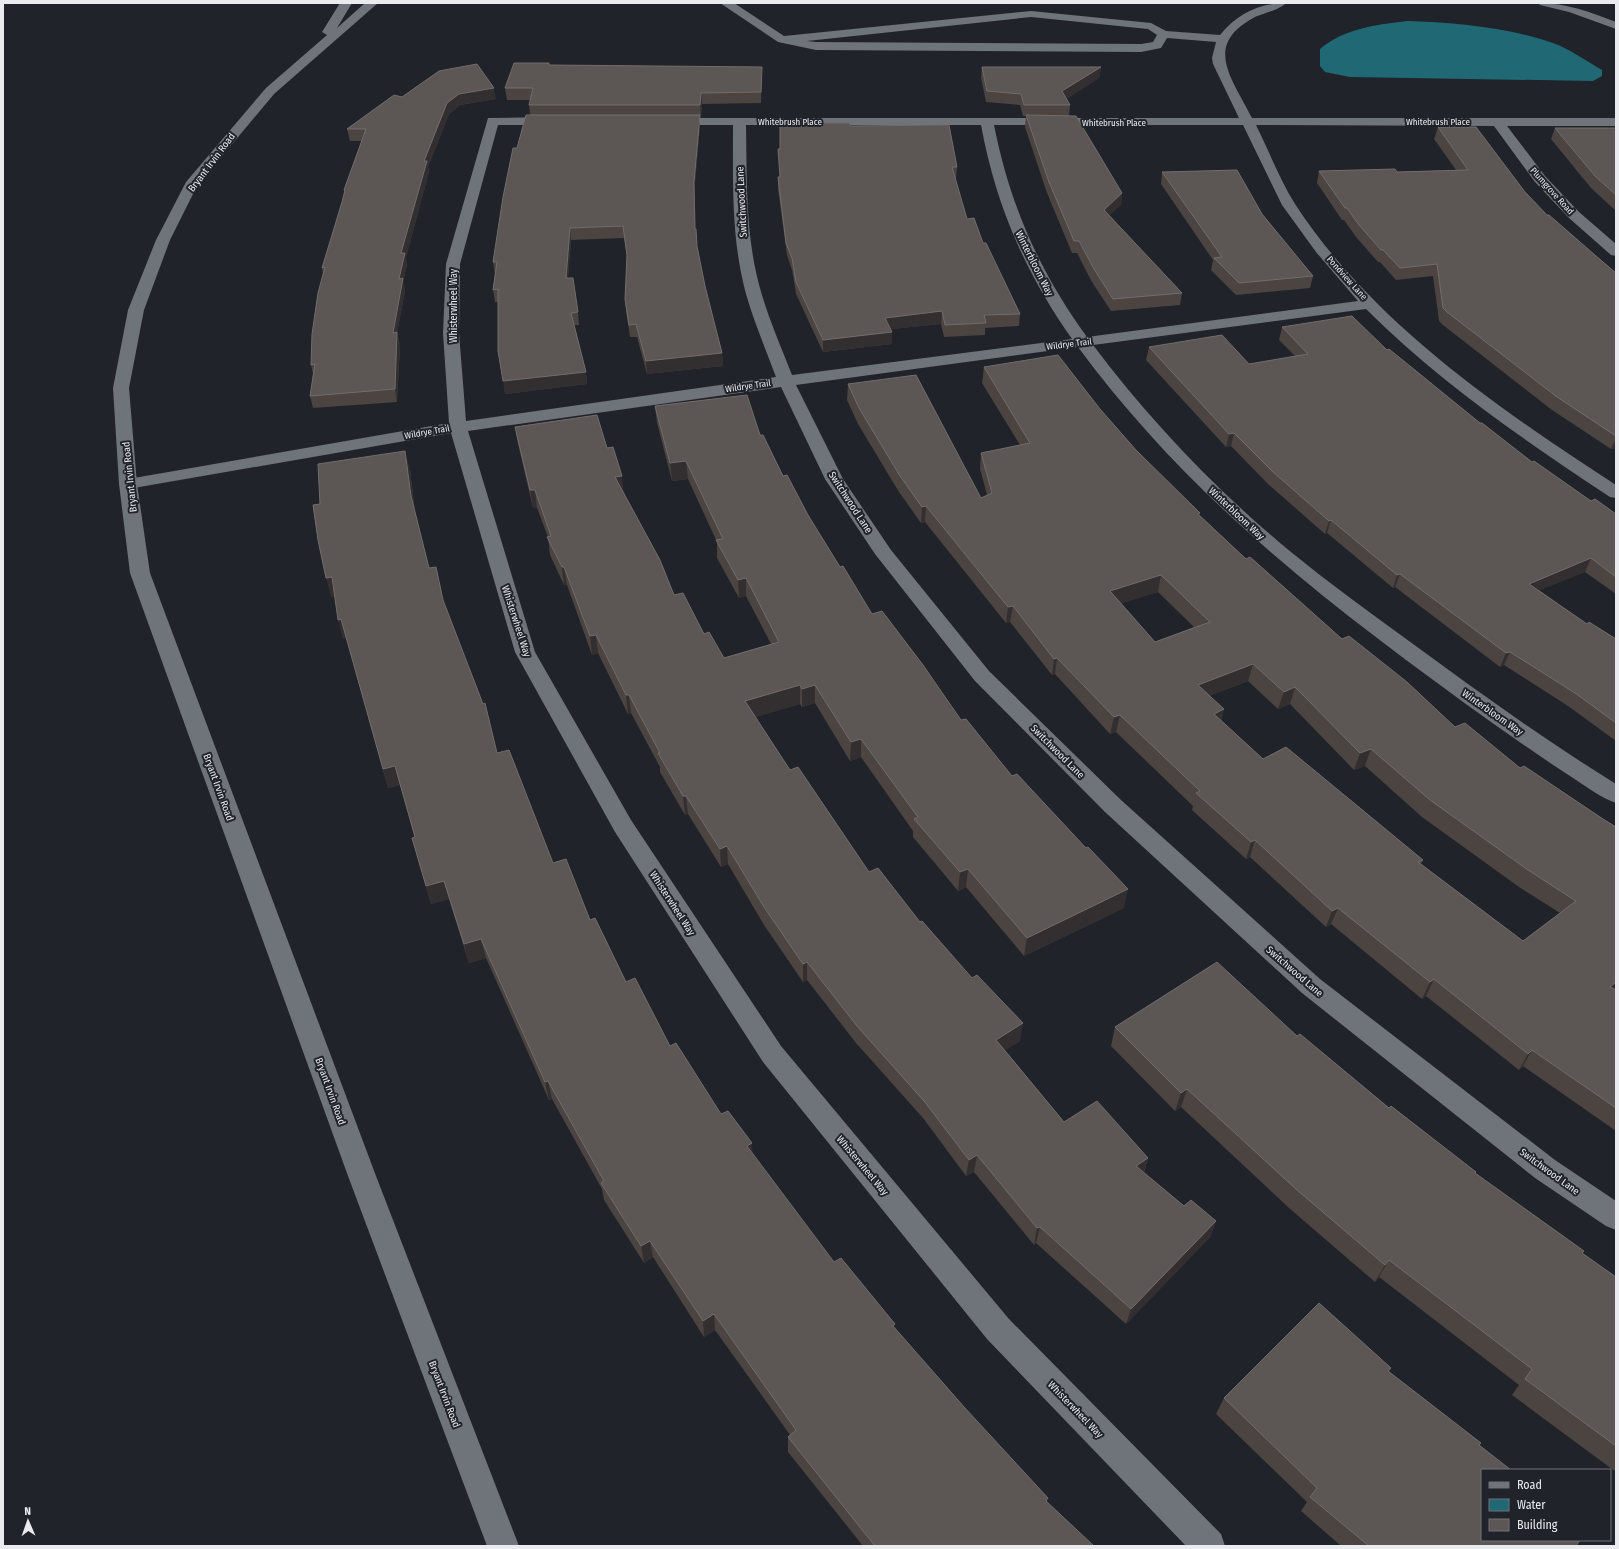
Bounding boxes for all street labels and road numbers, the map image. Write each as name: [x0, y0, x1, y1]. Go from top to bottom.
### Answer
street label: Whitebrush Place: [758, 117, 822, 127]
street label: Whitebrush Place: [1406, 117, 1470, 127]
street label: Whitebrush Place: [1082, 118, 1146, 128]
street label: Bryant Irvin Road: [186, 131, 238, 194]
street label: Plumgrove Road: [1528, 165, 1576, 217]
street label: Switchwood Lane: [734, 166, 750, 238]
street label: Winterbloom Way: [1012, 229, 1056, 299]
street label: Pondview Lane: [1325, 254, 1369, 302]
street label: Whisterwheel Way: [448, 268, 460, 343]
street label: Wildrye Trail: [1046, 336, 1093, 352]
street label: Wildrye Trail: [725, 378, 772, 394]
street label: Wildrye Trail: [404, 423, 451, 441]
street label: Bryant Irvin Road: [120, 441, 140, 513]
street label: Switchwood Lane: [826, 470, 875, 536]
street label: Winterbloom Way: [1206, 485, 1267, 543]
street label: Whisterwheel Way: [499, 584, 533, 659]
street label: Winterbloom Way: [1460, 687, 1526, 739]
street label: Switchwood Lane: [1028, 722, 1087, 781]
street label: Bryant Irvin Road: [200, 752, 236, 823]
street label: Whisterwheel Way: [647, 869, 698, 938]
street label: Switchwood Lane: [1264, 944, 1325, 1000]
street label: Bryant Irvin Road: [312, 1056, 348, 1127]
street label: Whisterwheel Way: [834, 1133, 891, 1198]
street label: Switchwood Lane: [1517, 1146, 1582, 1198]
street label: Bryant Irvin Road: [426, 1359, 462, 1429]
street label: Whisterwheel Way: [1045, 1379, 1106, 1441]

